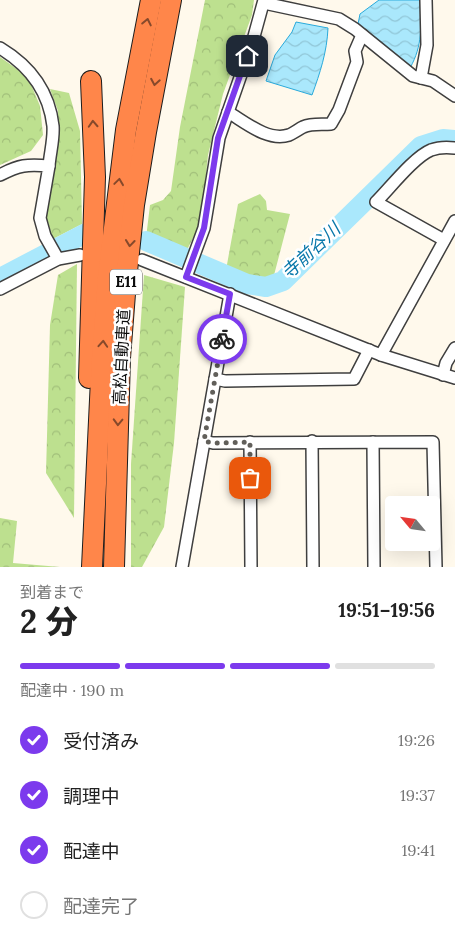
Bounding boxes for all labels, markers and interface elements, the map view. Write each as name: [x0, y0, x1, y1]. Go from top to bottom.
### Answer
one-way arrow: [141, 17, 152, 26]
pin: [226, 35, 268, 77]
icon: home: [233, 42, 261, 70]
one-way arrow: [150, 78, 160, 86]
one-way arrow: [87, 120, 98, 128]
one-way arrow: [113, 178, 124, 186]
water label: 寺前谷川: [276, 216, 346, 284]
one-way arrow: [125, 239, 136, 247]
road number: E11: [110, 270, 142, 294]
street label: 高松自動車道: [109, 309, 133, 405]
courier: [197, 314, 247, 364]
icon: bike: [208, 325, 236, 353]
one-way arrow: [97, 339, 108, 347]
one-way arrow: [113, 418, 123, 426]
pin: [229, 457, 271, 499]
icon: bag: [236, 464, 264, 492]
north arrow: [385, 496, 440, 551]
map controls: [385, 496, 440, 551]
text: 到着まで: [20, 582, 84, 602]
text: 19:51–19:56: [338, 598, 435, 622]
text: 2 分: [20, 601, 77, 642]
text: 配達中 · 190 m: [20, 680, 124, 700]
icon: check: [20, 726, 48, 754]
text: 受付済み: [63, 729, 139, 753]
text: 19:26: [398, 730, 435, 750]
icon: check: [20, 781, 48, 809]
text: 調理中: [63, 784, 120, 808]
text: 19:37: [400, 785, 435, 805]
icon: check: [20, 836, 48, 864]
text: 配達中: [63, 839, 120, 863]
text: 19:41: [401, 840, 435, 860]
text: 配達完了: [63, 894, 139, 918]

